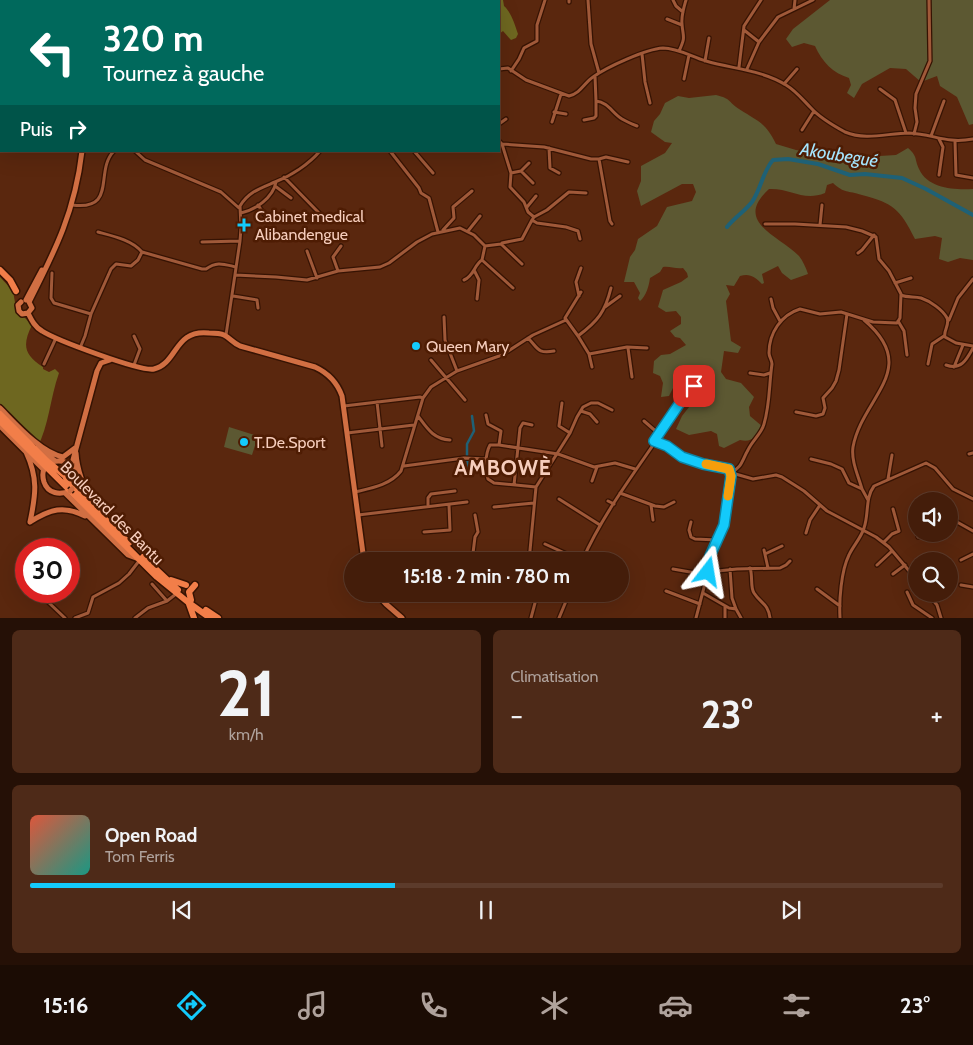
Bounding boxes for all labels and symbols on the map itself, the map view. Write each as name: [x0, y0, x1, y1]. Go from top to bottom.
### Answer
water label: Akoubegué: [797, 138, 880, 172]
place label: Cabinet medical Alibandengue: [255, 207, 364, 244]
marker: Cabinet medical Alibandengue: [237, 218, 251, 232]
place label: Queen Mary: [426, 337, 509, 356]
marker: Queen Mary: [410, 340, 422, 352]
pin: [673, 365, 715, 407]
place label: T.De.Sport: [254, 433, 326, 452]
marker: T.De.Sport: [238, 436, 250, 448]
district label: AMBOWÈ: [454, 455, 552, 480]
street label: Boulevard des Bantu: [56, 457, 168, 569]
speed limit sign: 30: [15, 538, 80, 603]
position arrow: [681, 545, 733, 597]

